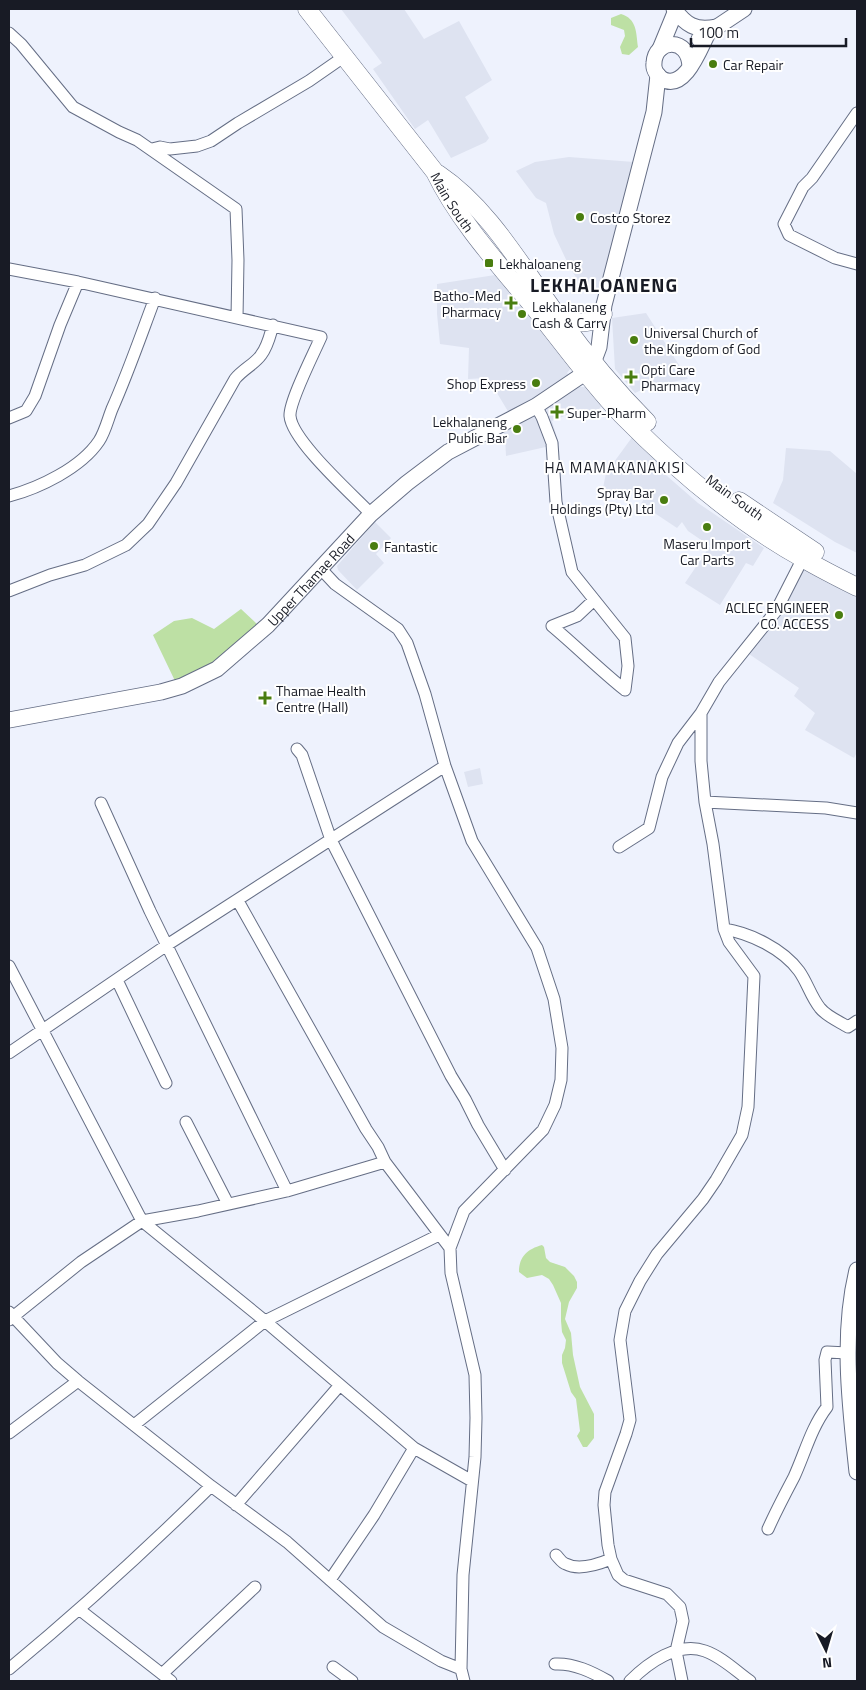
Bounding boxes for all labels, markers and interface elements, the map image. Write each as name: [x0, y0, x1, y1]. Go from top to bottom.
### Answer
scale bar: [691, 15, 846, 47]
text: 100 m: [698, 21, 739, 44]
place label: Car Repair: [723, 54, 784, 75]
marker: Car Repair: [707, 58, 719, 70]
street label: Main South: [426, 168, 480, 236]
place label: Costco Storez: [590, 207, 671, 228]
marker: Costco Storez: [574, 211, 586, 223]
place label: Lekhaloaneng: [499, 253, 581, 274]
marker: Lekhaloaneng: [483, 257, 495, 269]
district label: LEKHALOANENG: [530, 270, 678, 299]
place label: Batho-Med Pharmacy: [433, 285, 501, 322]
place label: Lekhalaneng Cash & Carry: [532, 296, 608, 333]
marker: Batho-Med Pharmacy: [505, 297, 517, 309]
marker: Lekhalaneng Cash & Carry: [516, 308, 528, 320]
place label: Universal Church of the Kingdom of God: [644, 322, 760, 359]
marker: Universal Church of the Kingdom of God: [628, 334, 640, 346]
place label: Opti Care Pharmacy: [641, 359, 700, 396]
marker: Opti Care Pharmacy: [625, 371, 637, 383]
place label: Shop Express: [447, 373, 526, 394]
marker: Shop Express: [530, 377, 542, 389]
place label: Super-Pharm: [567, 402, 646, 423]
marker: Super-Pharm: [551, 406, 563, 418]
place label: Lekhalaneng Public Bar: [433, 411, 507, 448]
marker: Lekhalaneng Public Bar: [511, 423, 523, 435]
district label: HA MAMAKANAKISI: [544, 456, 686, 479]
street label: Main South: [702, 469, 768, 525]
place label: Spray Bar Holdings (Pty) Ltd: [550, 482, 654, 519]
marker: Spray Bar Holdings (Pty) Ltd: [658, 494, 670, 506]
marker: Maseru Import Car Parts: [701, 521, 713, 533]
street label: Upper Thamae Road: [262, 528, 359, 630]
place label: Maseru Import Car Parts: [663, 533, 751, 570]
place label: Fantastic: [384, 536, 438, 557]
marker: Fantastic: [368, 540, 380, 552]
place label: ACLEC ENGINEER CO. ACCESS: [725, 597, 829, 634]
marker: ACLEC ENGINEER CO. ACCESS: [833, 609, 845, 621]
place label: Thamae Health Centre (Hall): [276, 680, 366, 717]
marker: Thamae Health Centre (Hall): [258, 691, 272, 705]
north arrow: [801, 1625, 851, 1675]
text: N: [821, 1653, 833, 1674]

